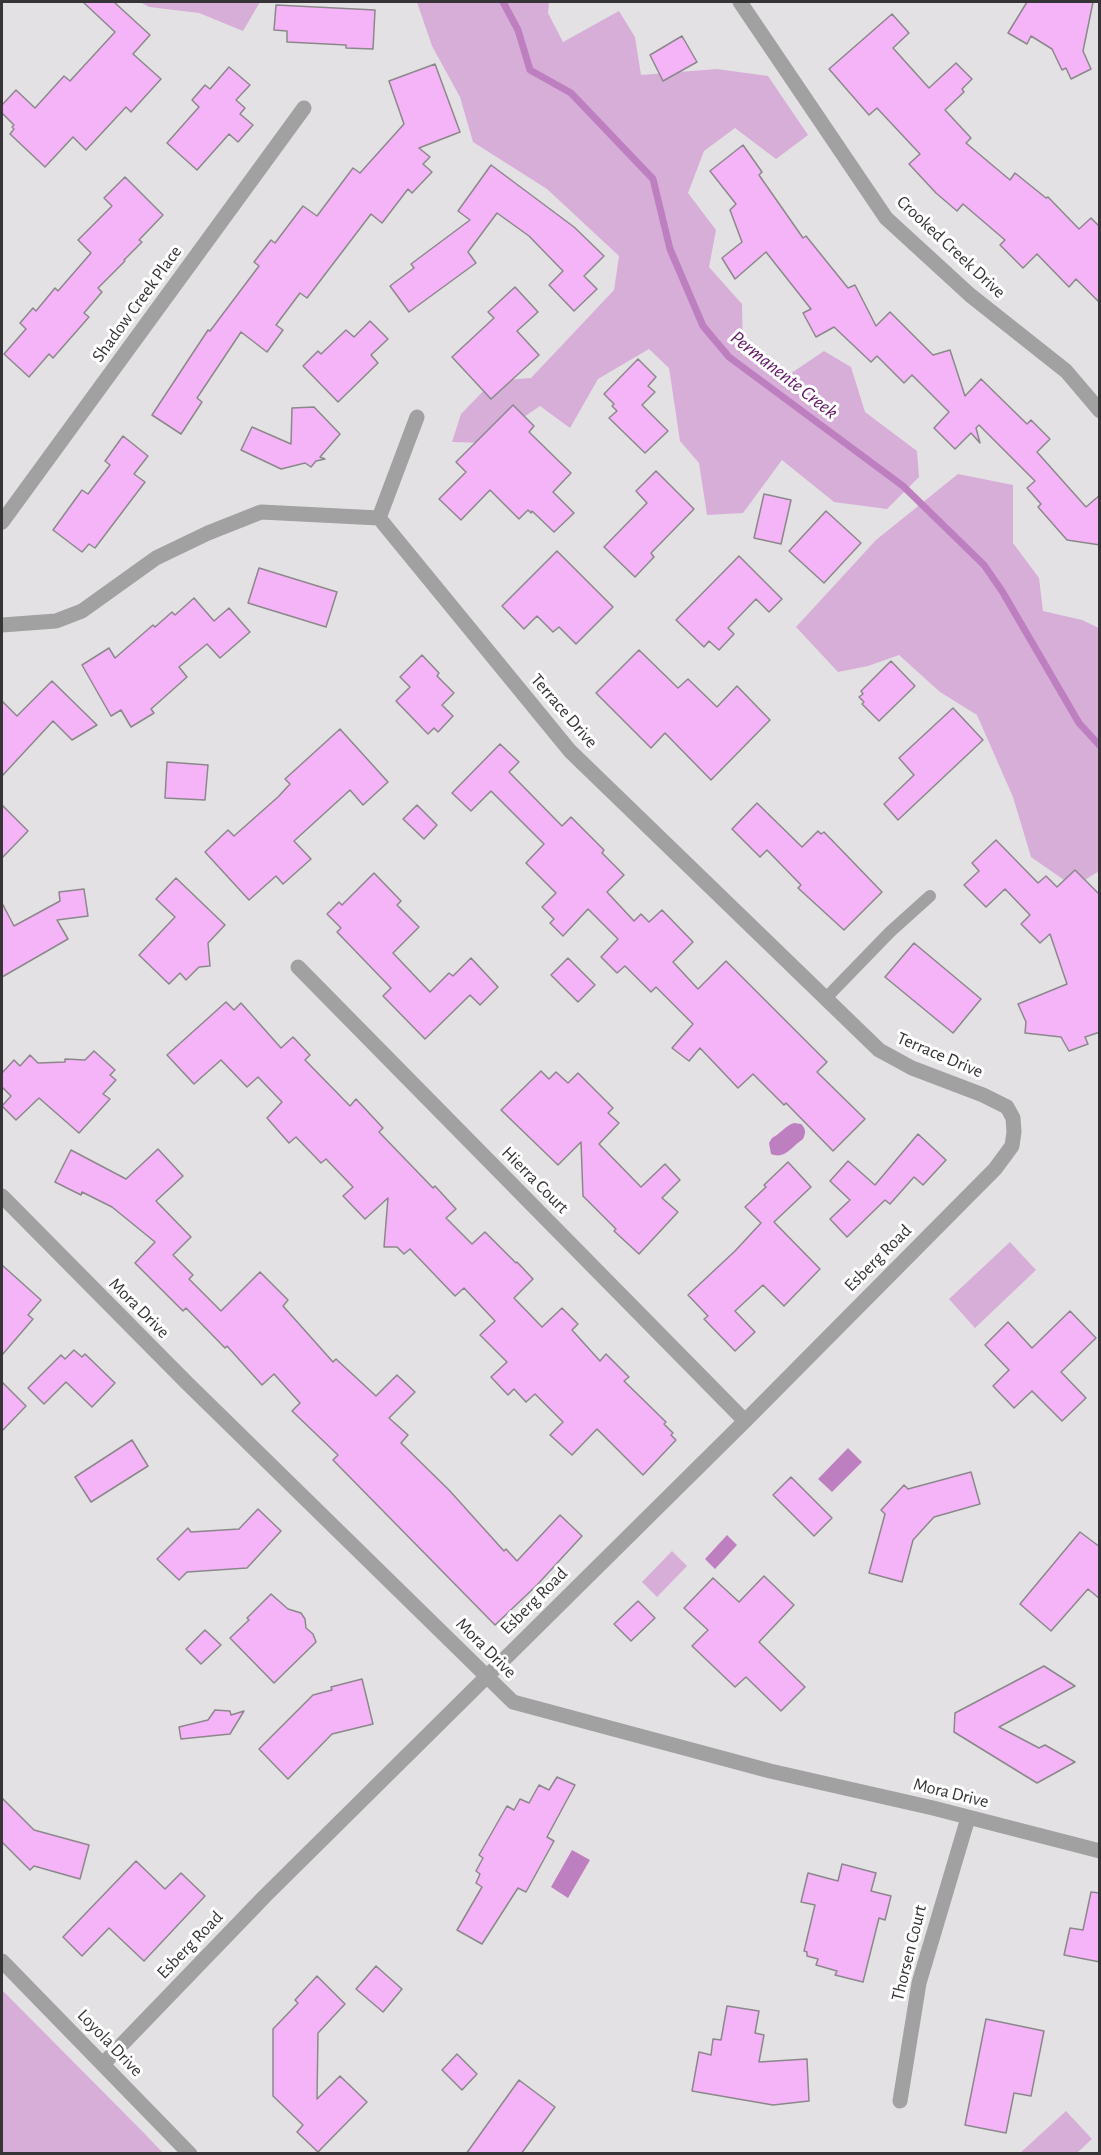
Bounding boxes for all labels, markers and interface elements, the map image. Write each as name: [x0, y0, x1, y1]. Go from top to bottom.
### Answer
street label: Crooked Creek Drive: [892, 191, 1010, 303]
street label: Shadow Creek Place: [87, 241, 187, 367]
water label: Permanente Creek: [725, 326, 843, 424]
street label: Terrace Drive: [526, 669, 602, 753]
street label: Terrace Drive: [894, 1027, 986, 1083]
street label: Hierra Court: [497, 1142, 573, 1218]
street label: Esberg Road: [840, 1220, 916, 1296]
street label: Mora Drive: [104, 1273, 174, 1343]
street label: Esberg Road: [496, 1563, 572, 1639]
street label: Mora Drive: [451, 1613, 521, 1683]
street label: Mora Drive: [911, 1773, 991, 1813]
street label: Thorsen Court: [887, 1903, 931, 2003]
street label: Esberg Road: [152, 1906, 228, 1984]
street label: Loyola Drive: [73, 2005, 147, 2081]

